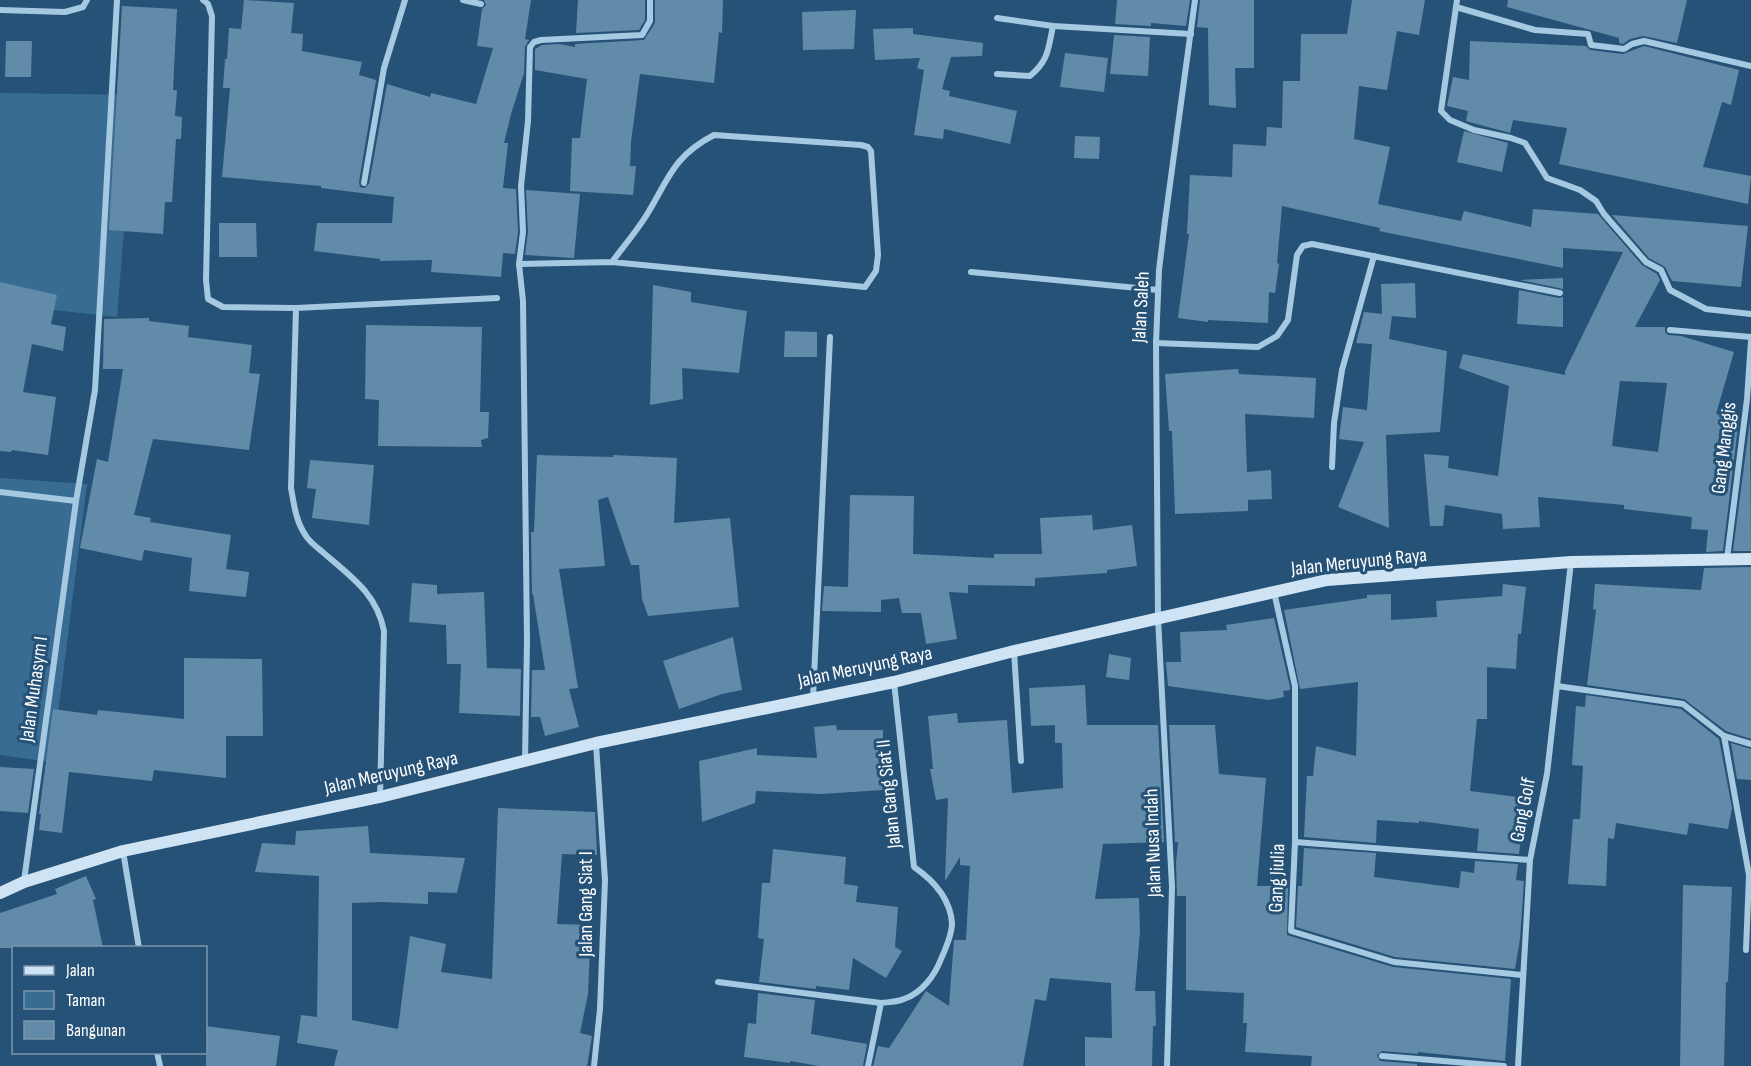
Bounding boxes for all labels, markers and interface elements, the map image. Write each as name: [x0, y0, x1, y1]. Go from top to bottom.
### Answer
street label: Jalan Saleh: [1127, 271, 1155, 344]
street label: Gang Manggis: [1706, 401, 1742, 495]
street label: Jalan Meruyung Raya: [1289, 543, 1428, 581]
street label: Jalan Muhasym I: [15, 635, 53, 744]
street label: Jalan Meruyung Raya: [795, 641, 934, 693]
street label: Jalan Gang Siat II: [871, 738, 907, 851]
street label: Jalan Meruyung Raya: [321, 746, 460, 800]
street label: Gang Golf: [1505, 776, 1541, 844]
street label: Jalan Nusa Indah: [1139, 788, 1167, 899]
street label: Gang Jiulia: [1264, 843, 1290, 913]
street label: Jalan Gang Siat I: [574, 851, 598, 958]
legend: [12, 946, 207, 1054]
text: Jalan: [65, 960, 95, 981]
text: Taman: [66, 990, 105, 1011]
text: Bangunan: [66, 1020, 126, 1041]

